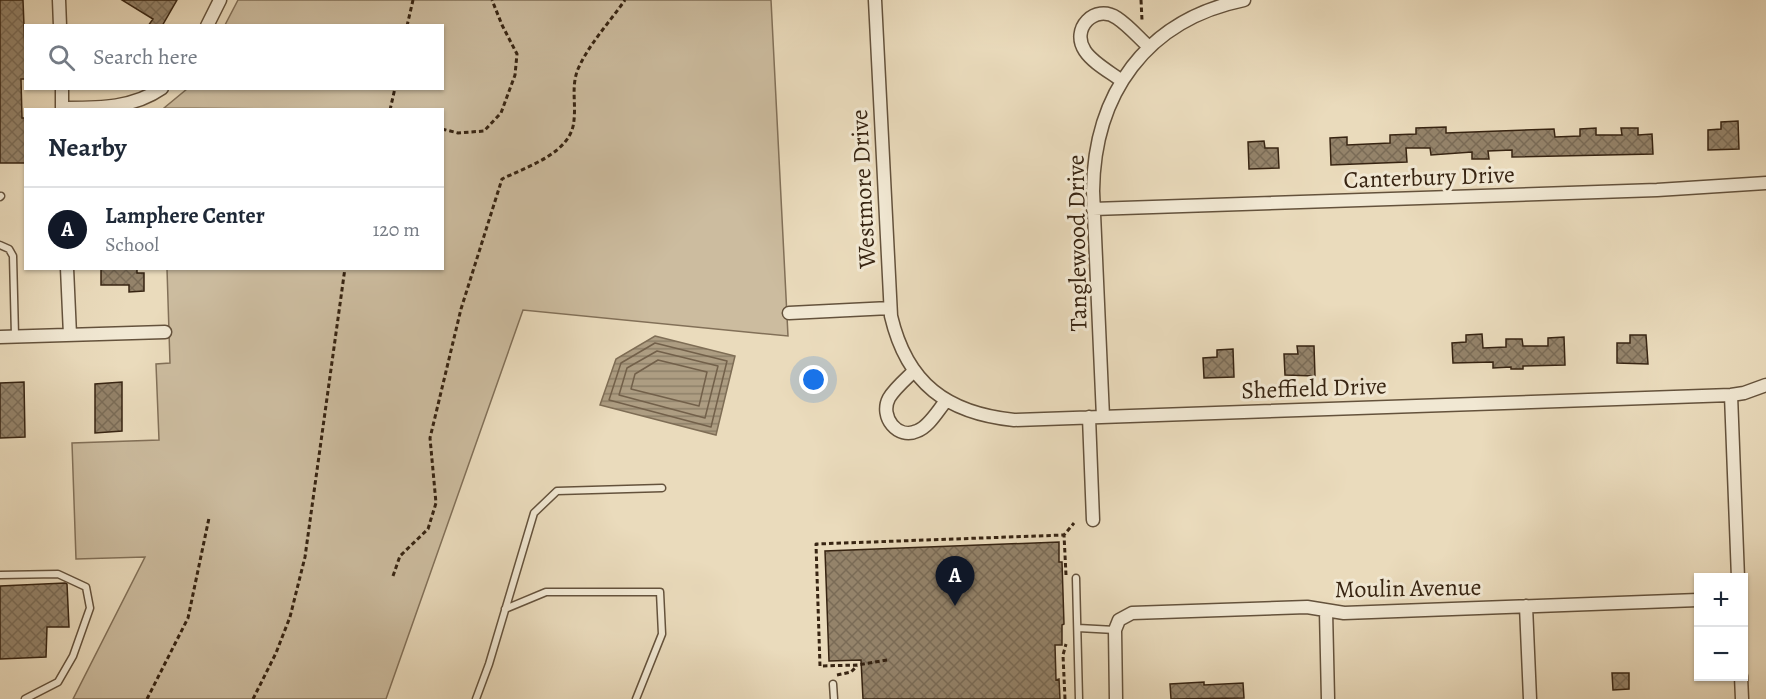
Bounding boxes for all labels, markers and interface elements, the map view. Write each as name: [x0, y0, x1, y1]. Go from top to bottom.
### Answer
search box: [24, 24, 444, 90]
icon: search: [45, 41, 78, 74]
text: Search here: [93, 42, 198, 72]
street label: Westmore Drive: [843, 109, 883, 270]
text: Nearby: [48, 130, 127, 165]
street label: Tanglewood Drive: [1059, 154, 1095, 332]
street label: Canterbury Drive: [1343, 158, 1515, 196]
text: Lamphere Center: [105, 201, 265, 231]
text: A: [61, 216, 74, 243]
text: 120 m: [372, 216, 420, 243]
text: School: [105, 231, 159, 258]
your location: [799, 365, 828, 394]
street label: Sheffield Drive: [1241, 369, 1387, 407]
pin: A: [936, 556, 974, 606]
street label: Moulin Avenue: [1334, 571, 1482, 605]
map controls: [1694, 573, 1748, 681]
button: +: [1694, 573, 1748, 627]
button: −: [1694, 627, 1748, 681]

